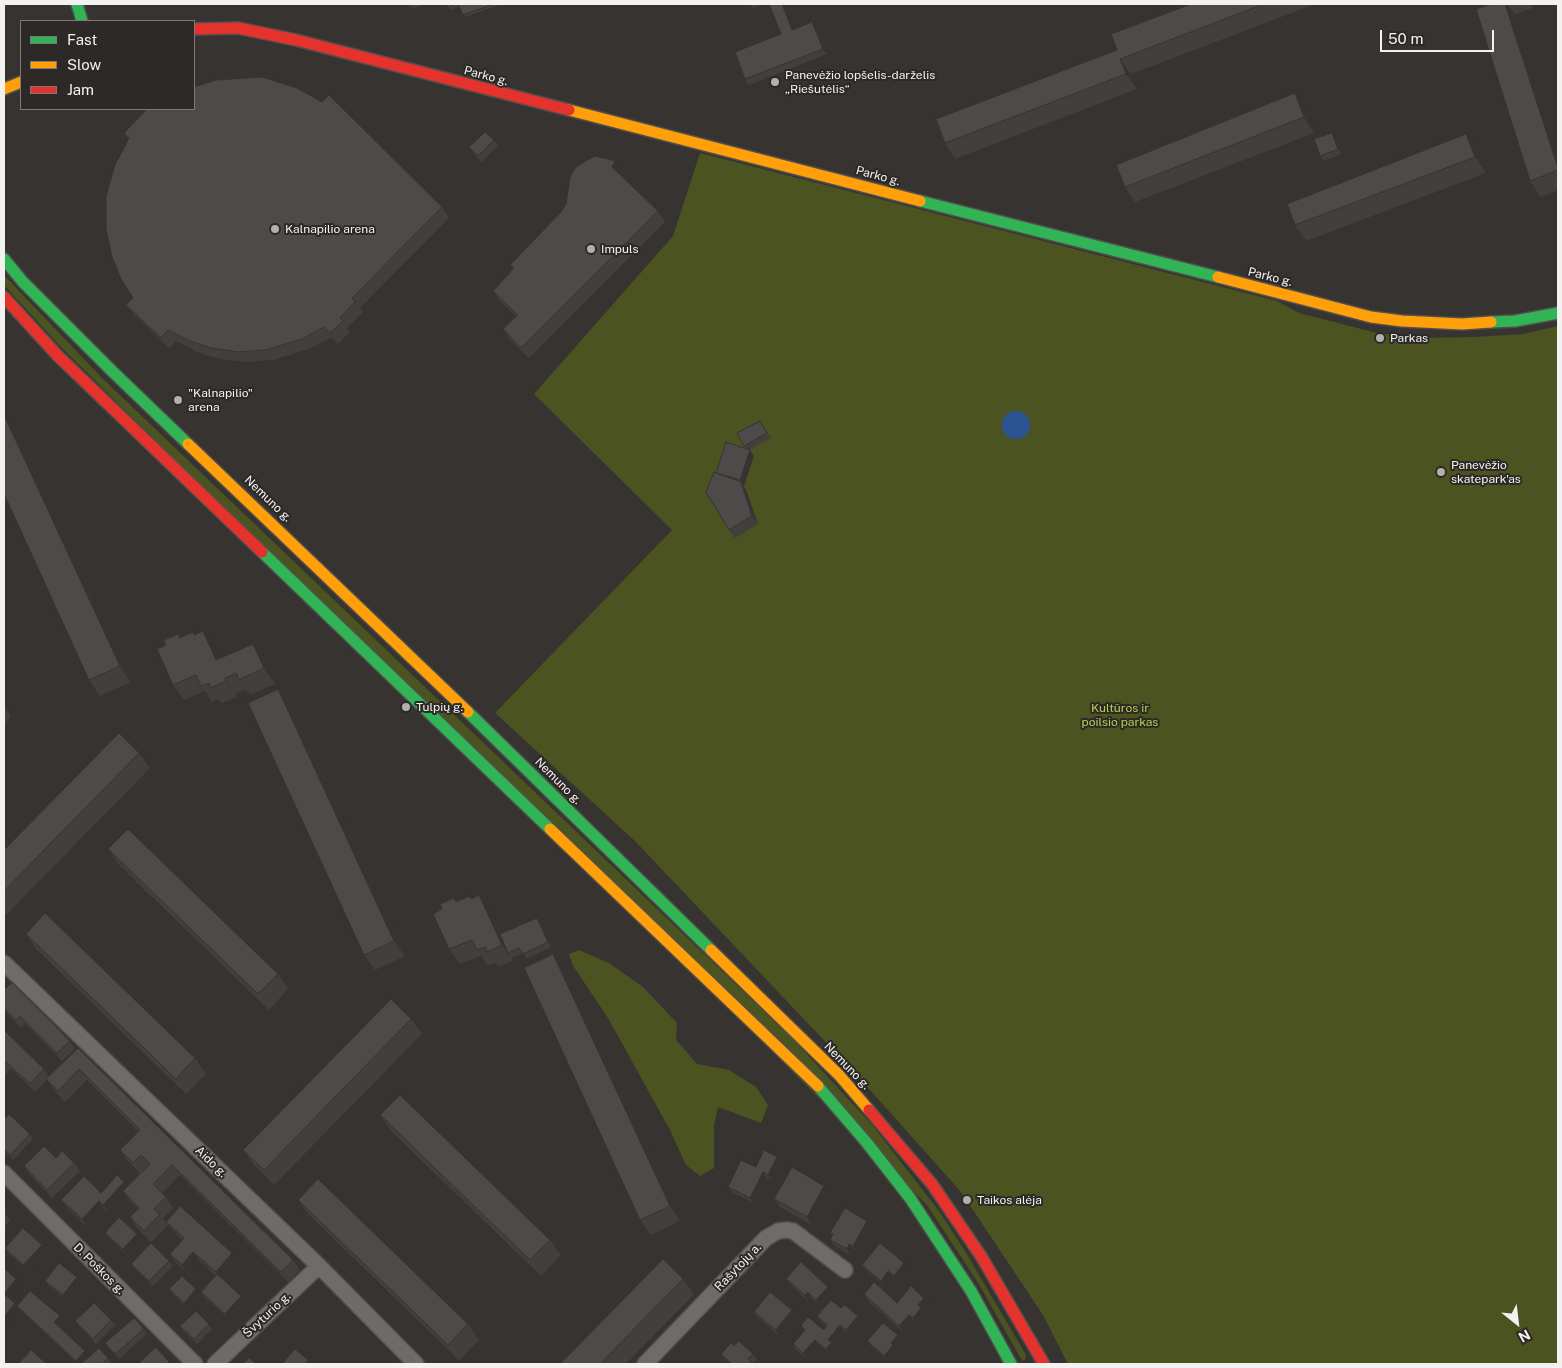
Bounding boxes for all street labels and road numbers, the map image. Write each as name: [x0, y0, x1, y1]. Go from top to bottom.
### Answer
street label: Parko g.: [462, 63, 510, 89]
street label: Parko g.: [854, 163, 902, 189]
street label: Parko g.: [1246, 265, 1294, 289]
street label: Nemuno g.: [241, 473, 295, 525]
street label: Nemuno g.: [532, 755, 584, 807]
street label: Nemuno g.: [821, 1039, 873, 1093]
street label: Aido g.: [192, 1143, 230, 1181]
street label: D. Poškos g.: [70, 1240, 128, 1298]
street label: Rašytojų a.: [712, 1240, 764, 1294]
street label: Švyturio g.: [240, 1289, 294, 1341]

